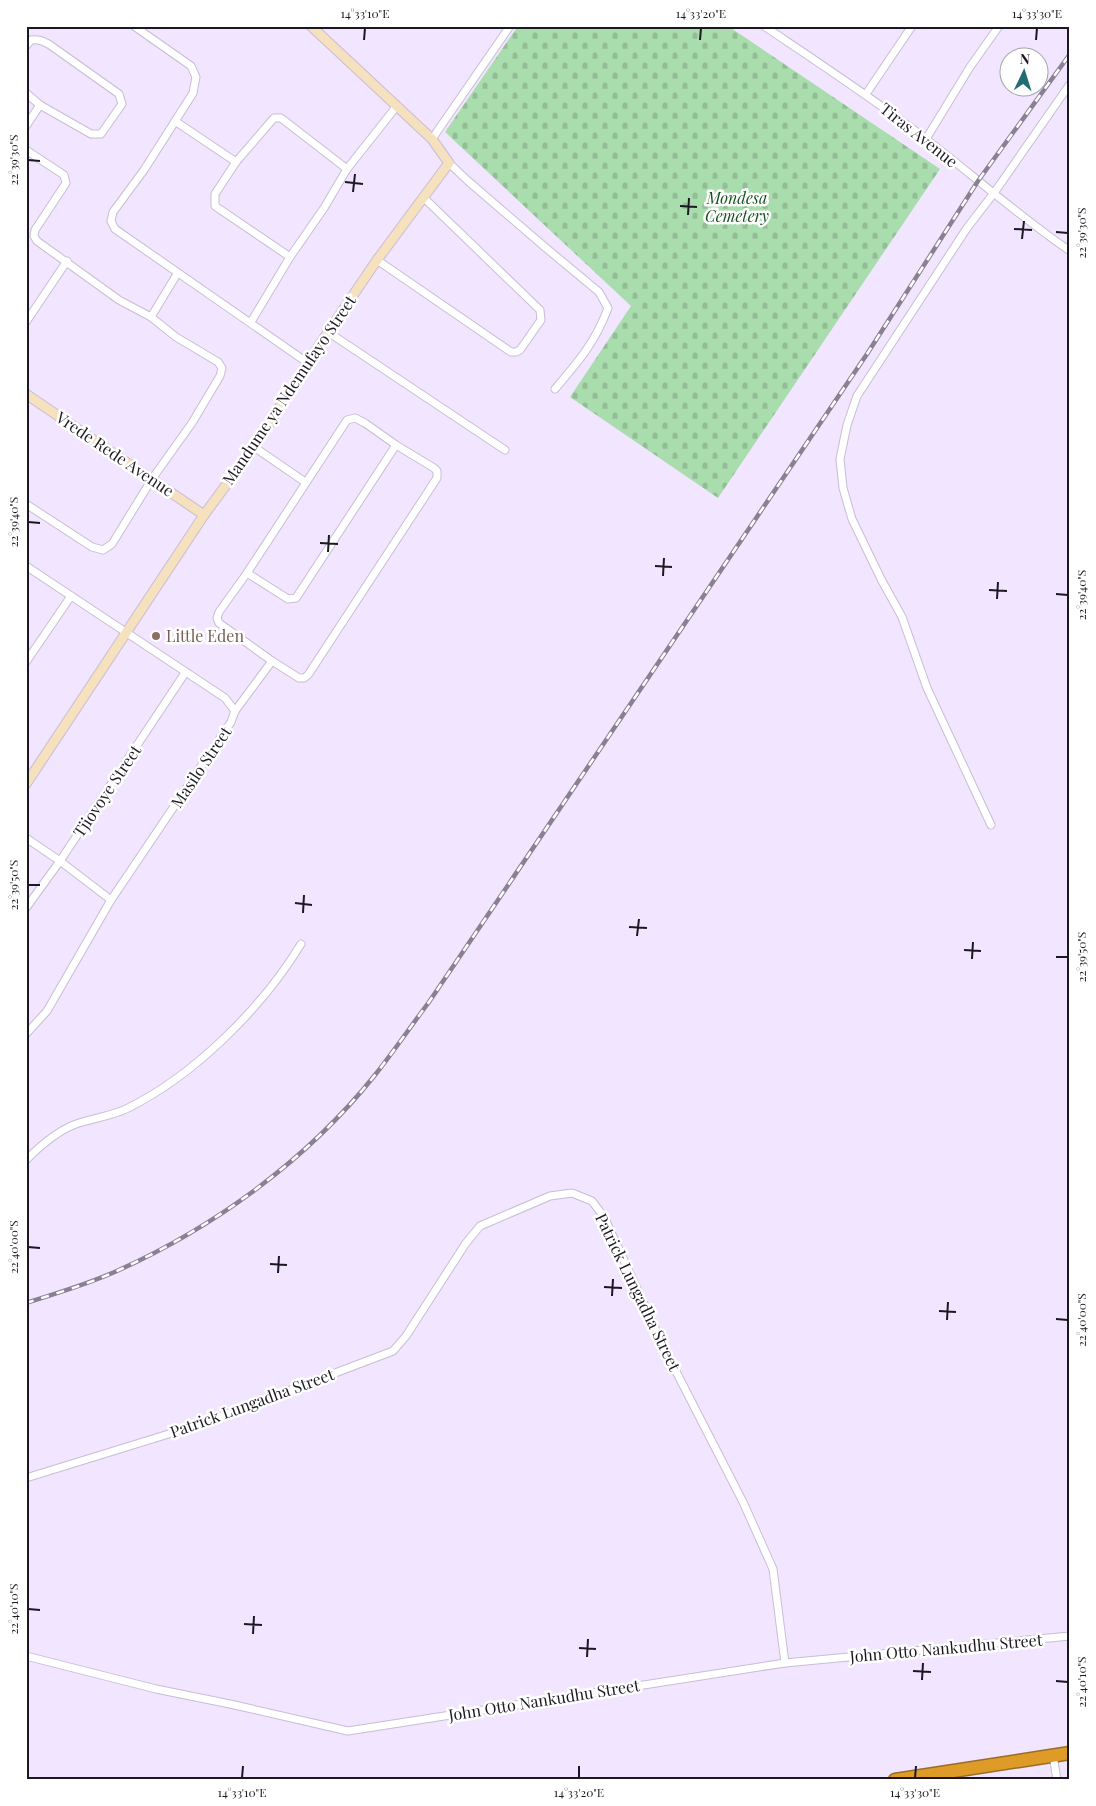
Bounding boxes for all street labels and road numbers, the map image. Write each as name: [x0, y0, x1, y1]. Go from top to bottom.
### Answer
street label: Tiras Avenue: [876, 98, 962, 172]
street label: Mandume ya Ndemufayo Street: [217, 291, 360, 489]
street label: Vrede Rede Avenue: [51, 406, 178, 501]
street label: Masilo Street: [166, 722, 236, 811]
street label: Tjiovoye Street: [68, 740, 145, 841]
street label: Patrick Lungadha Street: [591, 1210, 686, 1374]
street label: Patrick Lungadha Street: [167, 1363, 337, 1442]
street label: John Otto Nankudhu Street: [848, 1629, 1043, 1666]
street label: John Otto Nankudhu Street: [446, 1674, 641, 1725]

